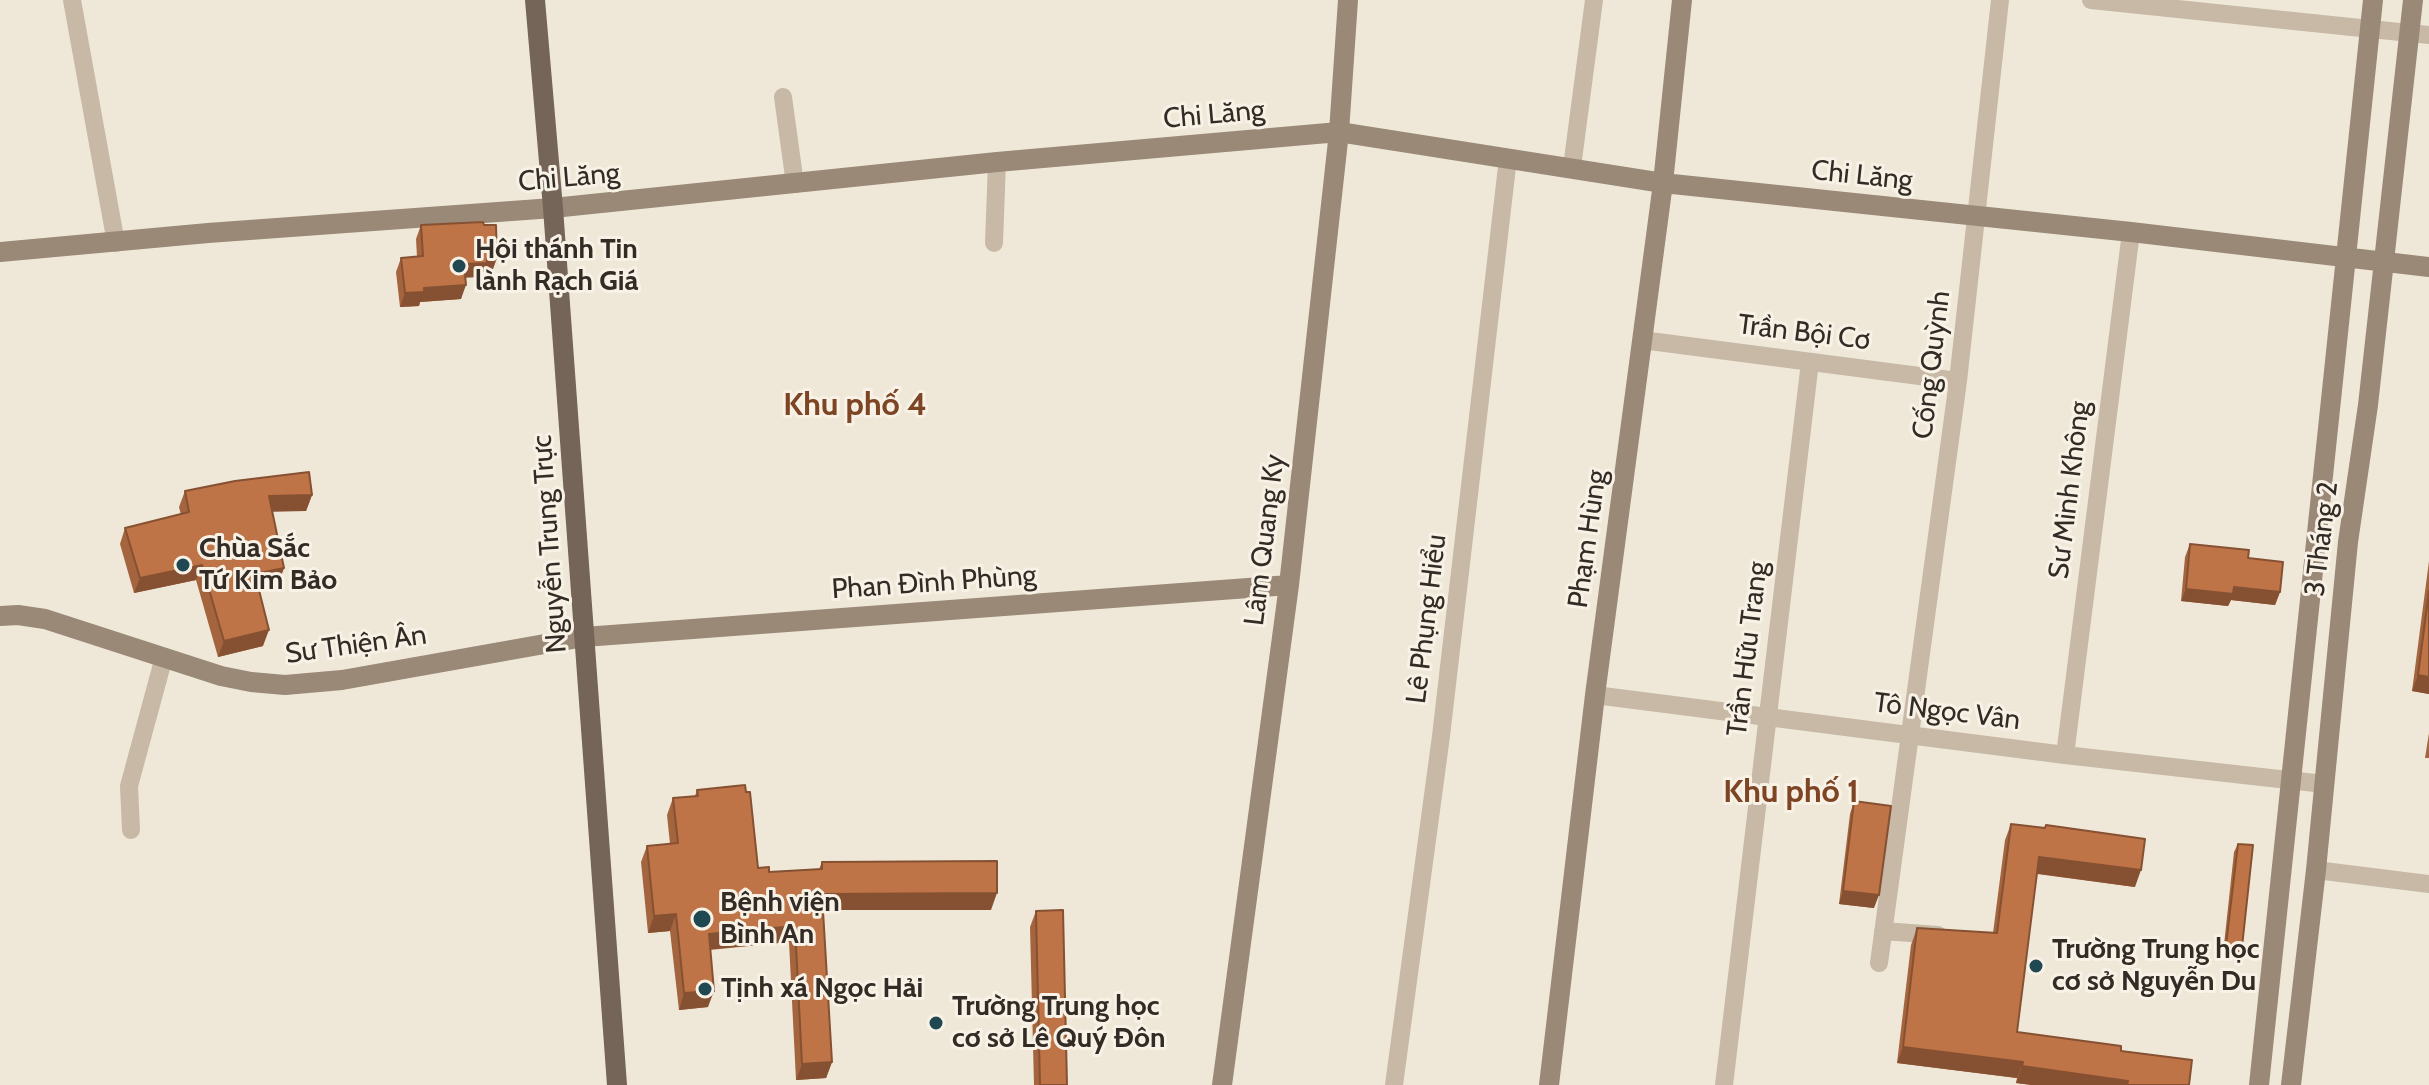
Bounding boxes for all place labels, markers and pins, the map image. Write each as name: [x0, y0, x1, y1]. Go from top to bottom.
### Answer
place label: Hội thánh Tin lành Rạch Giá: [475, 233, 638, 299]
marker: Hội thánh Tin lành Rạch Giá: [450, 257, 468, 275]
place label: Chùa Sắc Tứ Kim Bảo: [199, 532, 337, 598]
marker: Chùa Sắc Tứ Kim Bảo: [174, 556, 192, 574]
place label: Bệnh viện Bình An: [720, 886, 840, 952]
marker: Bệnh viện Bình An: [691, 908, 713, 930]
place label: Trường Trung học cơ sở Nguyễn Du: [2052, 933, 2259, 999]
marker: Trường Trung học cơ sở Nguyễn Du: [2027, 957, 2045, 975]
place label: Tịnh xá Ngọc Hải: [721, 972, 923, 1006]
marker: Tịnh xá Ngọc Hải: [696, 980, 714, 998]
place label: Trường Trung học cơ sở Lê Quý Đôn: [952, 990, 1165, 1056]
marker: Trường Trung học cơ sở Lê Quý Đôn: [927, 1014, 945, 1032]

